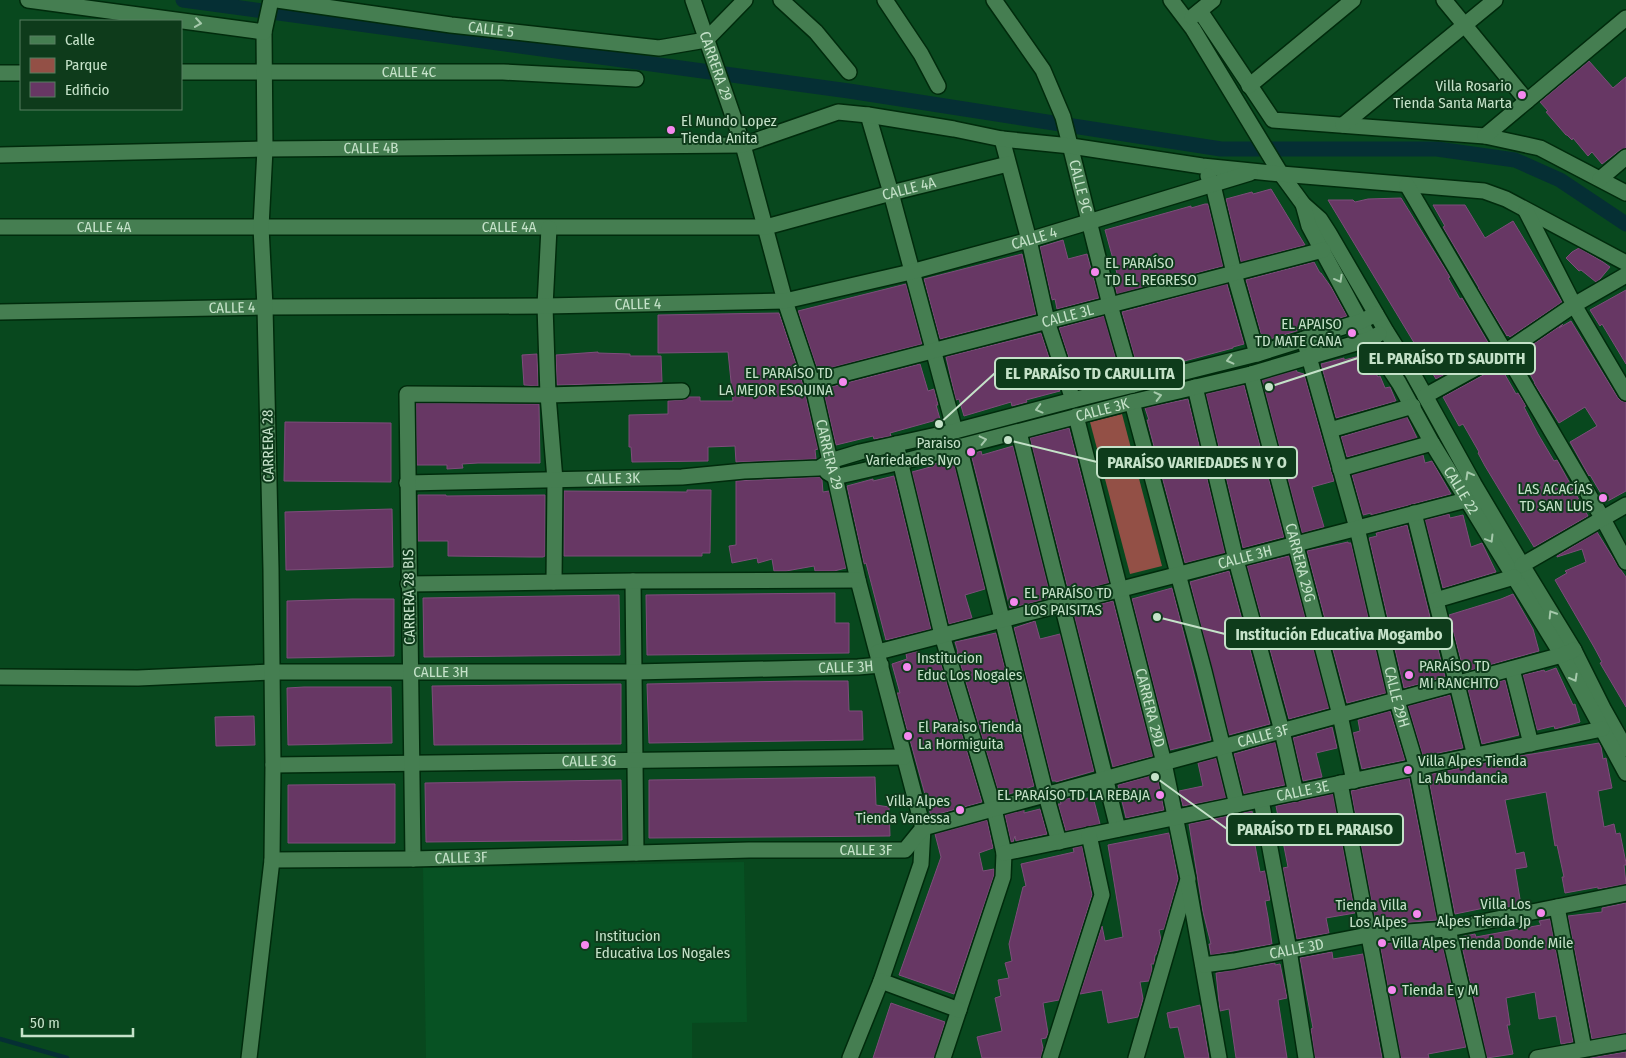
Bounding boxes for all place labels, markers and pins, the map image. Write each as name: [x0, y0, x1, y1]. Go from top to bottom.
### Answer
place label: Villa Rosario Tienda Santa Marta: [1393, 77, 1512, 112]
marker: Villa Rosario Tienda Santa Marta: [1516, 89, 1528, 101]
place label: El Mundo Lopez Tienda Anita: [681, 112, 777, 147]
marker: El Mundo Lopez Tienda Anita: [665, 124, 677, 136]
place label: EL PARAÍSO TD EL REGRESO: [1105, 254, 1197, 289]
marker: EL PARAÍSO TD EL REGRESO: [1089, 266, 1101, 278]
place label: EL APAISO TD MATE CAÑA: [1255, 315, 1342, 350]
marker: EL APAISO TD MATE CAÑA: [1346, 327, 1358, 339]
callout: EL PARAÍSO TD SAUDITH: [1358, 343, 1535, 374]
callout: EL PARAÍSO TD CARULLITA: [995, 358, 1184, 389]
place label: EL PARAÍSO TD LA MEJOR ESQUINA: [719, 364, 833, 399]
marker: EL PARAÍSO TD LA MEJOR ESQUINA: [837, 376, 849, 388]
place label: Paraiso Variedades Nyo: [866, 434, 961, 469]
marker: Paraiso Variedades Nyo: [965, 446, 977, 458]
callout: PARAÍSO VARIEDADES N Y O: [1097, 447, 1297, 478]
place label: LAS ACACÍAS TD SAN LUIS: [1518, 480, 1593, 515]
marker: LAS ACACÍAS TD SAN LUIS: [1597, 492, 1609, 504]
place label: EL PARAÍSO TD LOS PAISITAS: [1024, 584, 1112, 619]
marker: EL PARAÍSO TD LOS PAISITAS: [1008, 596, 1020, 608]
callout: Institución Educativa Mogambo: [1225, 618, 1452, 649]
place label: Institucion Educ Los Nogales: [917, 649, 1022, 684]
place label: PARAÍSO TD MI RANCHITO: [1419, 657, 1499, 692]
marker: Institucion Educ Los Nogales: [901, 661, 913, 673]
marker: PARAÍSO TD MI RANCHITO: [1403, 669, 1415, 681]
place label: El Paraiso Tienda La Hormiguita: [918, 718, 1022, 753]
marker: El Paraiso Tienda La Hormiguita: [902, 730, 914, 742]
place label: Villa Alpes Tienda La Abundancia: [1418, 752, 1527, 787]
marker: Villa Alpes Tienda La Abundancia: [1402, 764, 1414, 776]
place label: EL PARAÍSO TD LA REBAJA: [997, 786, 1150, 804]
marker: EL PARAÍSO TD LA REBAJA: [1154, 789, 1166, 801]
place label: Villa Alpes Tienda Vanessa: [855, 792, 950, 827]
marker: Villa Alpes Tienda Vanessa: [954, 804, 966, 816]
callout: PARAÍSO TD EL PARAISO: [1227, 814, 1403, 845]
place label: Villa Los Alpes Tienda Jp: [1437, 895, 1531, 930]
place label: Tienda Villa Los Alpes: [1335, 896, 1407, 931]
marker: Villa Los Alpes Tienda Jp: [1535, 907, 1547, 919]
marker: Tienda Villa Los Alpes: [1411, 908, 1423, 920]
place label: Institucion Educativa Los Nogales: [595, 927, 730, 962]
place label: Villa Alpes Tienda Donde Mile: [1392, 934, 1574, 952]
marker: Villa Alpes Tienda Donde Mile: [1376, 937, 1388, 949]
marker: Institucion Educativa Los Nogales: [579, 939, 591, 951]
place label: Tienda E y M: [1402, 981, 1478, 999]
marker: Tienda E y M: [1386, 984, 1398, 996]

